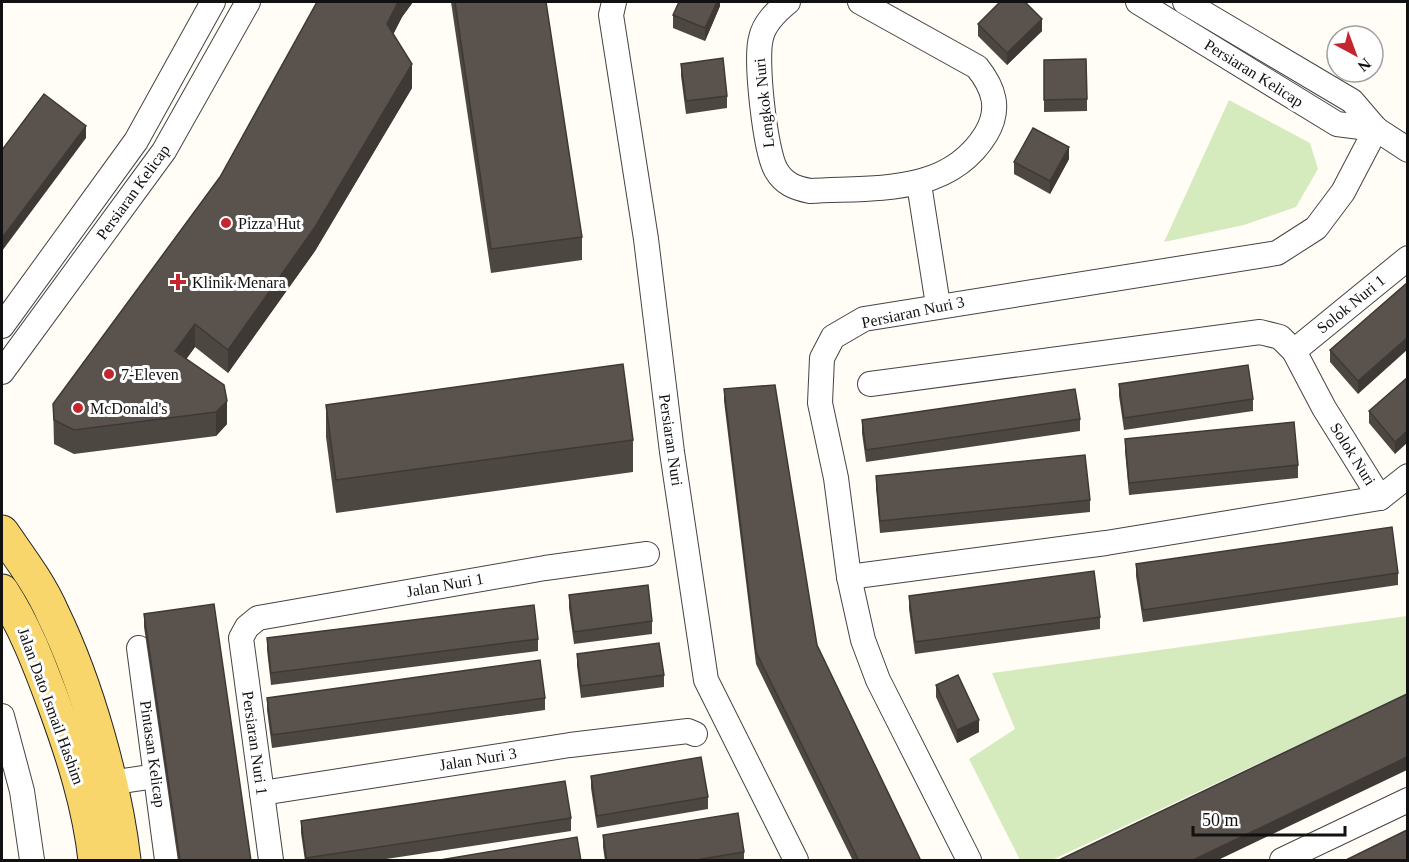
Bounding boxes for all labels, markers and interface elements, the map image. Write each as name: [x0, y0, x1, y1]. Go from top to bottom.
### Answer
north arrow: [1325, 24, 1385, 84]
street label: Persiaran Kelicap: [1201, 36, 1307, 111]
text: N: [1354, 55, 1374, 75]
street label: Lengkok Nuri: [751, 57, 778, 149]
street label: Persiaran Kelicap: [93, 141, 174, 243]
place label: Pizza Hut: [238, 215, 301, 232]
marker: Pizza Hut: [219, 216, 233, 230]
street label: Solok Nuri 1: [1314, 271, 1388, 337]
marker: Klinik Menara: [169, 273, 187, 291]
place label: Klinik Menara: [192, 274, 286, 291]
street label: Persiaran Nuri 3: [860, 293, 966, 331]
place label: 7-Eleven: [121, 366, 179, 383]
marker: 7-Eleven: [102, 367, 116, 381]
street label: Persiaran Nuri: [656, 393, 686, 488]
place label: McDonald's: [90, 400, 168, 417]
marker: McDonald's: [71, 401, 85, 415]
street label: Solok Nuri: [1327, 420, 1379, 489]
street label: Jalan Nuri 1: [405, 570, 485, 600]
street label: Jalan Dato Ismail Hashim: [15, 625, 88, 787]
street label: Persiaran Nuri 1: [239, 690, 271, 796]
street label: Pintasan Kelicap: [136, 699, 169, 809]
street label: Jalan Nuri 3: [438, 744, 518, 774]
scale bar: [1193, 799, 1344, 837]
text: 50 m: [1202, 810, 1239, 830]

